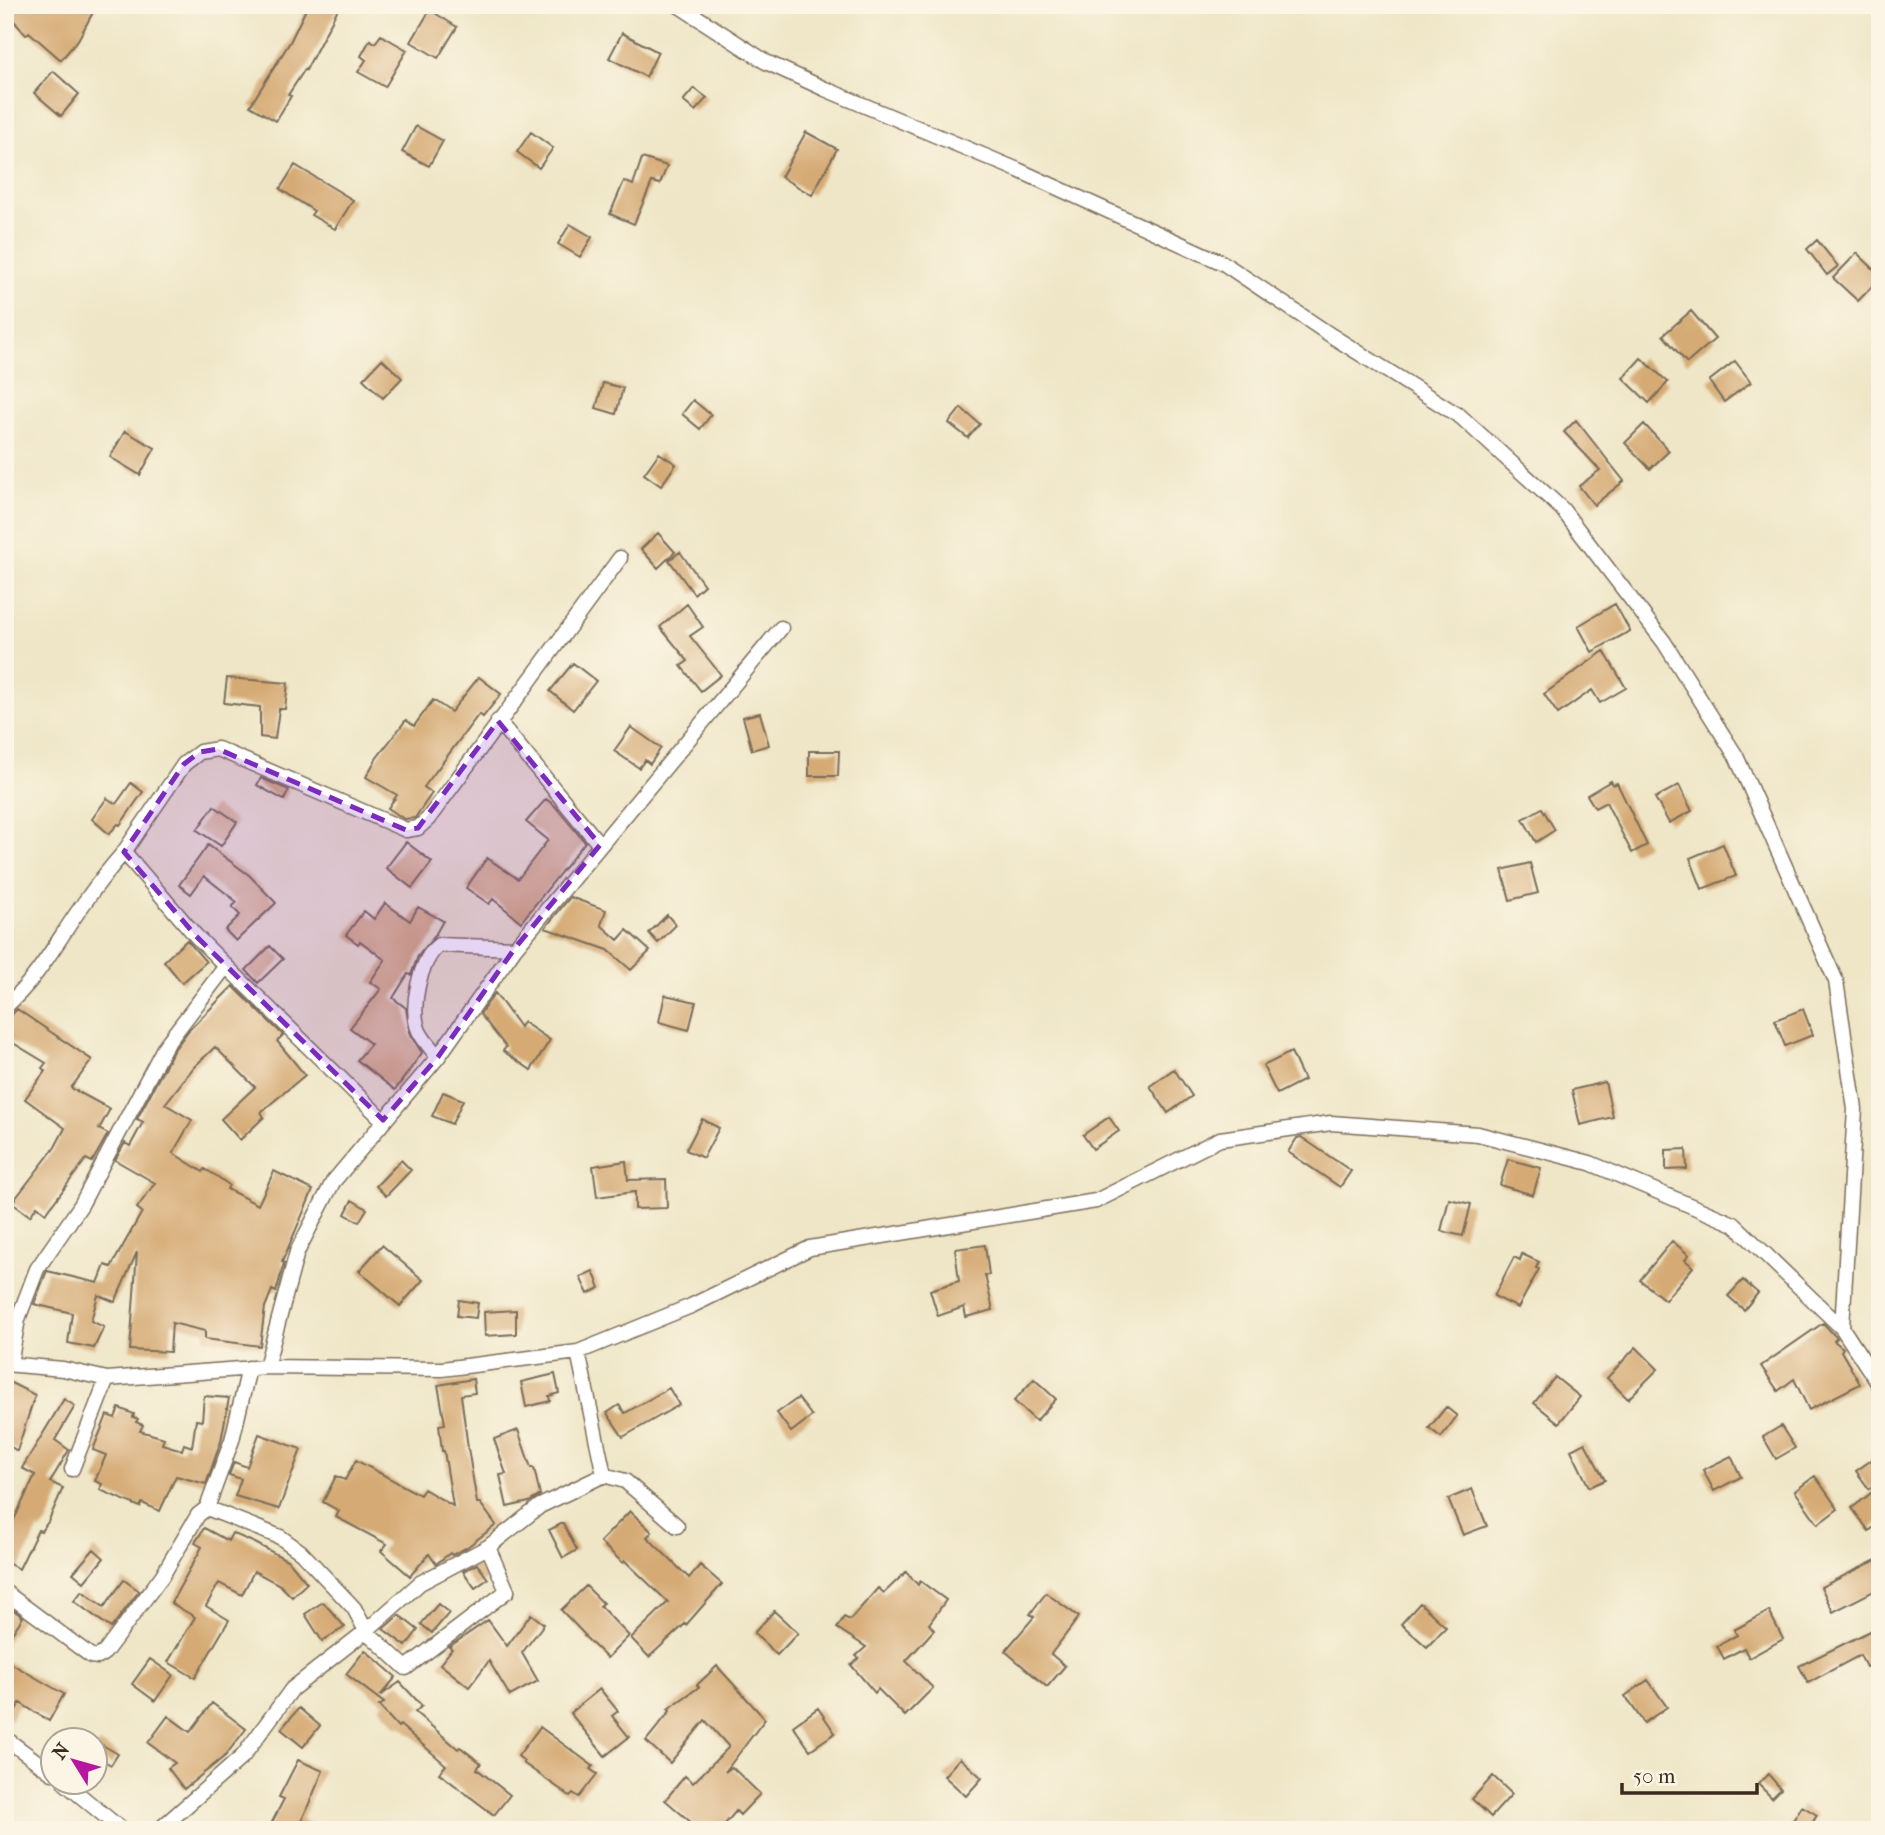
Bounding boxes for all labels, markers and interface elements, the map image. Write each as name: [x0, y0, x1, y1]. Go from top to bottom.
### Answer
north arrow: [38, 1727, 108, 1797]
text: N: [48, 1739, 75, 1764]
scale bar: [1622, 1751, 1757, 1795]
text: 50 m: [1633, 1764, 1676, 1788]

